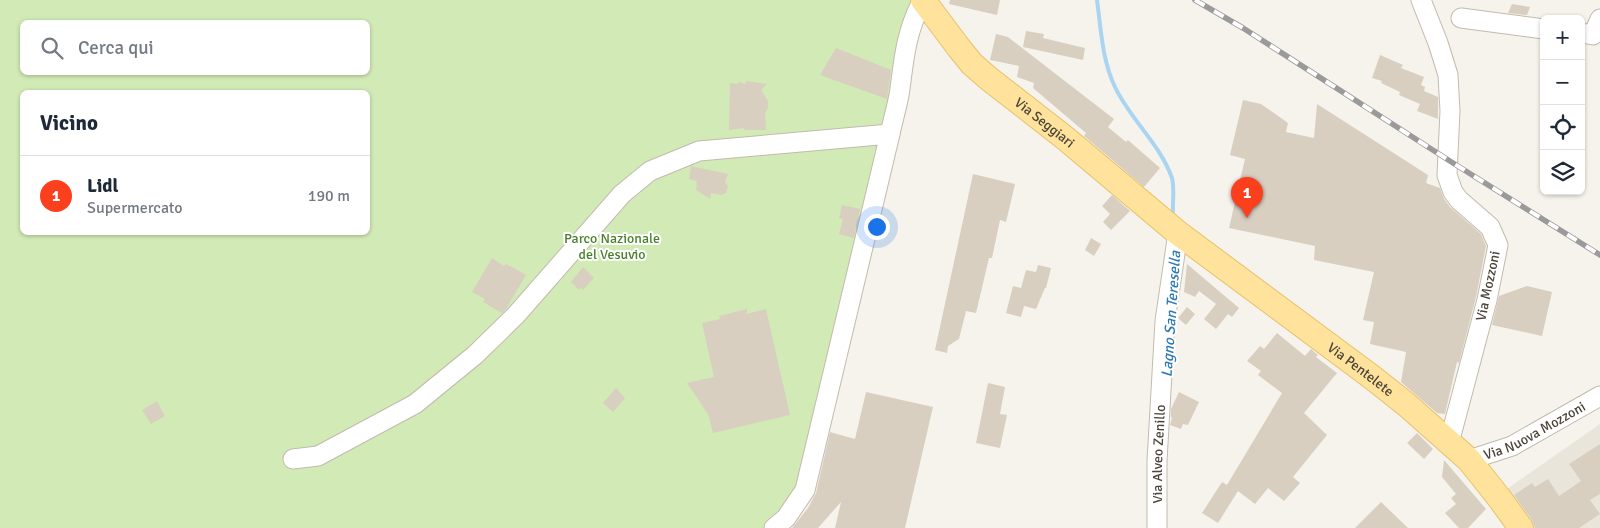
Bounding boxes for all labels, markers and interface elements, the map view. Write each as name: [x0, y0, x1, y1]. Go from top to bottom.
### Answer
map controls: [1540, 15, 1585, 195]
button: +: [1540, 15, 1585, 60]
search box: [20, 20, 370, 75]
icon: search: [38, 34, 66, 62]
text: Cerca qui: [78, 36, 154, 60]
button: −: [1540, 60, 1585, 105]
street label: Via Seggiari: [1011, 94, 1078, 151]
button: locate: [1540, 105, 1585, 150]
text: Vicino: [40, 110, 98, 136]
button: layers: [1540, 150, 1585, 195]
text: Lidl: [87, 174, 119, 198]
pin: 1: [1231, 177, 1263, 218]
text: 1: [52, 186, 60, 206]
text: 190 m: [308, 186, 350, 206]
text: Supermercato: [87, 198, 183, 218]
your location: [864, 214, 890, 240]
park label: Parco Nazionale del Vesuvio: [564, 230, 660, 263]
street label: Via Mozzoni: [1472, 249, 1504, 323]
water label: Lagno San Teresella: [1158, 250, 1184, 378]
street label: Via Pentelete: [1324, 339, 1397, 400]
street label: Via Nuova Mozzoni: [1481, 398, 1588, 463]
street label: Via Alveo Zenillo: [1148, 404, 1169, 504]

